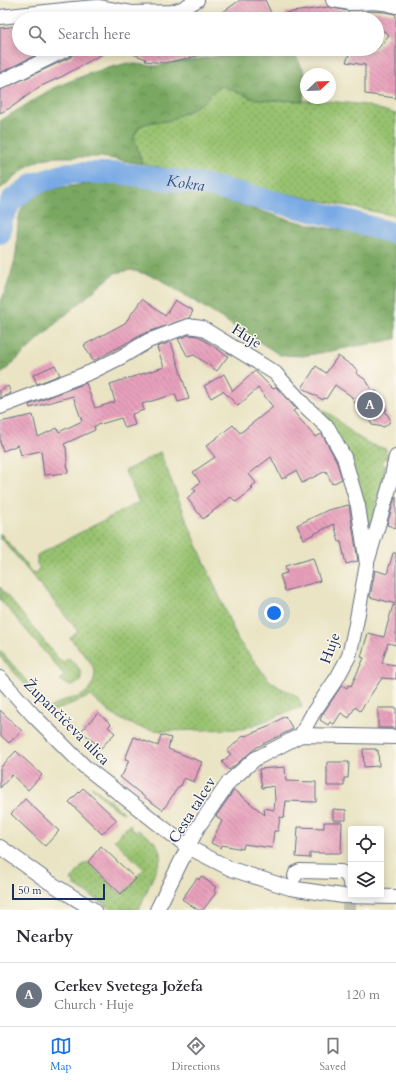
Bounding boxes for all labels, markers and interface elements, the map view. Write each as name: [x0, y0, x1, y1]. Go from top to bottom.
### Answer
search box: [12, 12, 384, 56]
icon: search: [26, 23, 48, 45]
text: Search here: [58, 24, 131, 44]
north arrow: [300, 68, 336, 104]
water label: Kokra: [165, 170, 206, 197]
street label: Huje: [228, 319, 266, 353]
pin: A: [357, 390, 383, 420]
your location: [264, 603, 284, 623]
street label: Huje: [315, 629, 345, 666]
street label: Župančičeva ulica: [20, 675, 115, 770]
street label: Cesta talcev: [164, 773, 221, 847]
map controls: [348, 826, 384, 898]
button: locate: [348, 826, 384, 862]
button: layers: [348, 862, 384, 898]
scale bar: [12, 882, 105, 901]
text: 50 m: [18, 883, 42, 898]
text: Nearby: [16, 925, 73, 948]
text: Cerkev Svetega Jožefa: [54, 976, 203, 996]
text: A: [24, 986, 34, 1004]
text: 120 m: [346, 986, 380, 1004]
text: Church · Huje: [54, 996, 134, 1014]
tab: Map: [50, 1035, 72, 1074]
tab: Directions: [171, 1035, 220, 1074]
tab: Saved: [320, 1035, 346, 1074]

